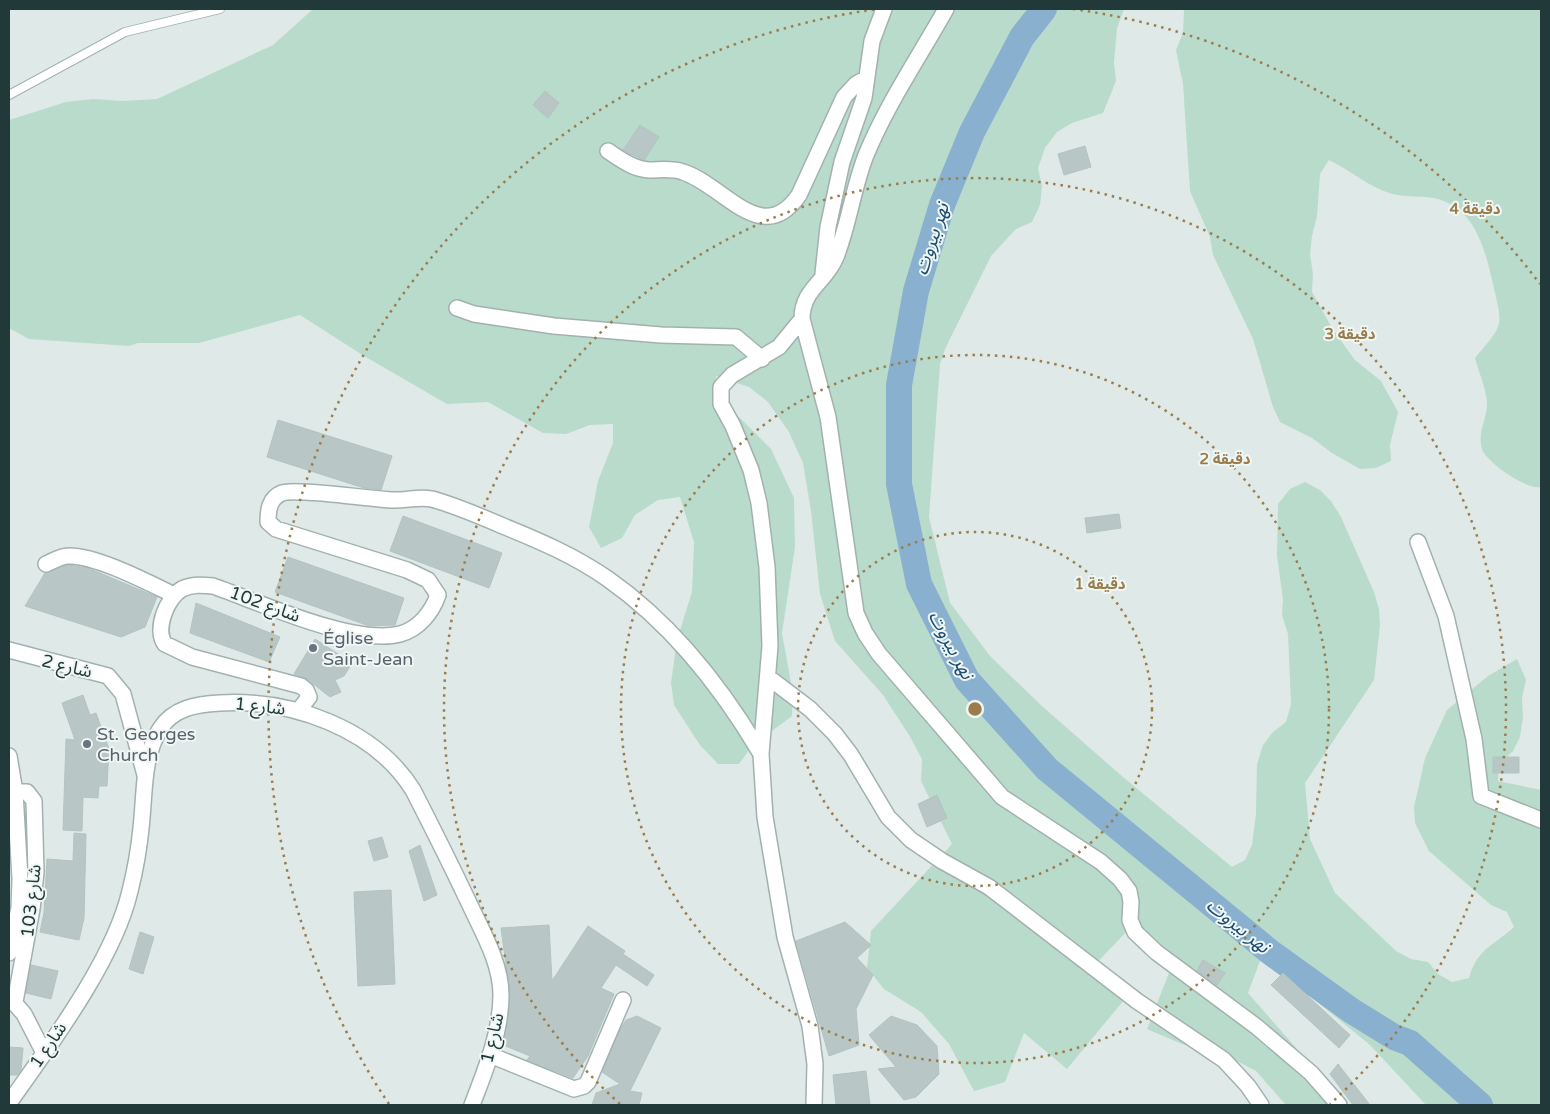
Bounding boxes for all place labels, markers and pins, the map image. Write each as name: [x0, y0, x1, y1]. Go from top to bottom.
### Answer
place label: Église Saint-Jean: [323, 627, 413, 670]
marker: Église Saint-Jean: [307, 642, 319, 654]
centre of rings: [966, 700, 984, 718]
place label: St. Georges Church: [97, 723, 196, 766]
marker: St. Georges Church: [81, 738, 93, 750]

